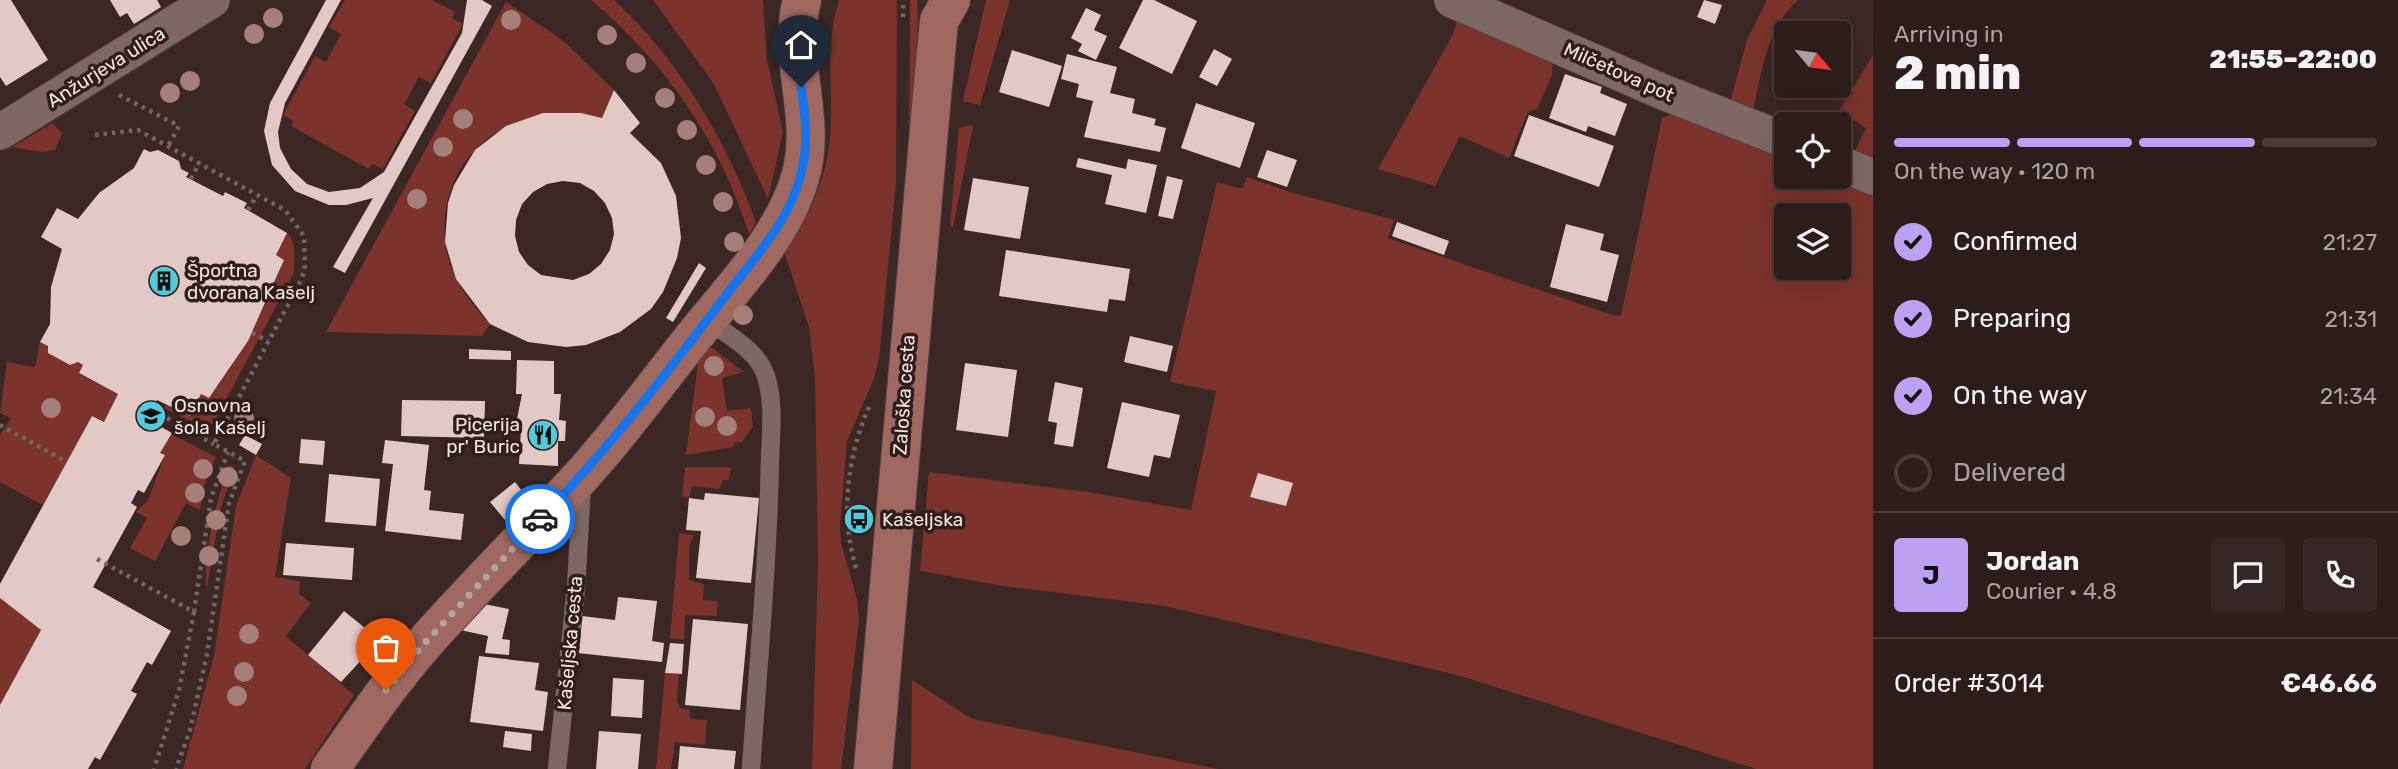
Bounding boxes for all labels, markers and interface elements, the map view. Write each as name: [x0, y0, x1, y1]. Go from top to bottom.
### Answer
pin: [771, 15, 831, 87]
text: Arriving in: [1894, 20, 2004, 48]
north arrow: [1774, 21, 1852, 98]
map controls: [1774, 21, 1851, 280]
street label: Anžurjeva ulica: [43, 22, 169, 112]
icon: home: [782, 26, 820, 64]
street label: Milčetova pot: [1560, 37, 1678, 107]
text: 21:55–22:00: [2209, 44, 2377, 75]
text: 2 min: [1894, 46, 2021, 101]
button: locate: [1774, 112, 1851, 189]
text: On the way · 120 m: [1894, 157, 2095, 185]
button: layers: [1774, 203, 1851, 280]
icon: check: [1894, 223, 1932, 261]
text: Confirmed: [1953, 226, 2078, 257]
text: 21:27: [2322, 228, 2377, 256]
place label: Športna dvorana Kašelj: [187, 259, 315, 304]
building icon: Športna dvorana Kašelj: [147, 264, 181, 298]
icon: check: [1894, 300, 1932, 338]
text: Preparing: [1953, 303, 2071, 334]
text: 21:31: [2325, 305, 2377, 333]
street label: Zaloška cesta: [888, 334, 920, 456]
icon: check: [1894, 377, 1932, 415]
text: On the way: [1953, 380, 2087, 411]
text: 21:34: [2320, 382, 2377, 410]
place label: Osnovna šola Kašelj: [174, 394, 266, 439]
school or university icon: Osnovna šola Kašelj: [134, 399, 168, 433]
place label: Picerija pr' Buric: [446, 413, 520, 458]
restaurant icon: Picerija pr' Buric: [526, 418, 560, 452]
text: Delivered: [1953, 457, 2066, 488]
courier: [505, 484, 575, 554]
icon: car: [521, 500, 559, 538]
bus stop icon: Kašeljska: [842, 502, 876, 536]
place label: Kašeljska: [882, 508, 963, 531]
button: chat: [2211, 538, 2285, 612]
button: phone: [2303, 538, 2377, 612]
text: Jordan: [1986, 546, 2079, 577]
text: J: [1922, 560, 1940, 591]
street label: Kašeljska cesta: [553, 575, 587, 711]
text: Courier · 4.8: [1986, 577, 2117, 605]
pin: [356, 618, 416, 690]
icon: bag: [367, 629, 405, 667]
text: Order #3014: [1894, 668, 2044, 699]
text: €46.66: [2281, 668, 2377, 699]

